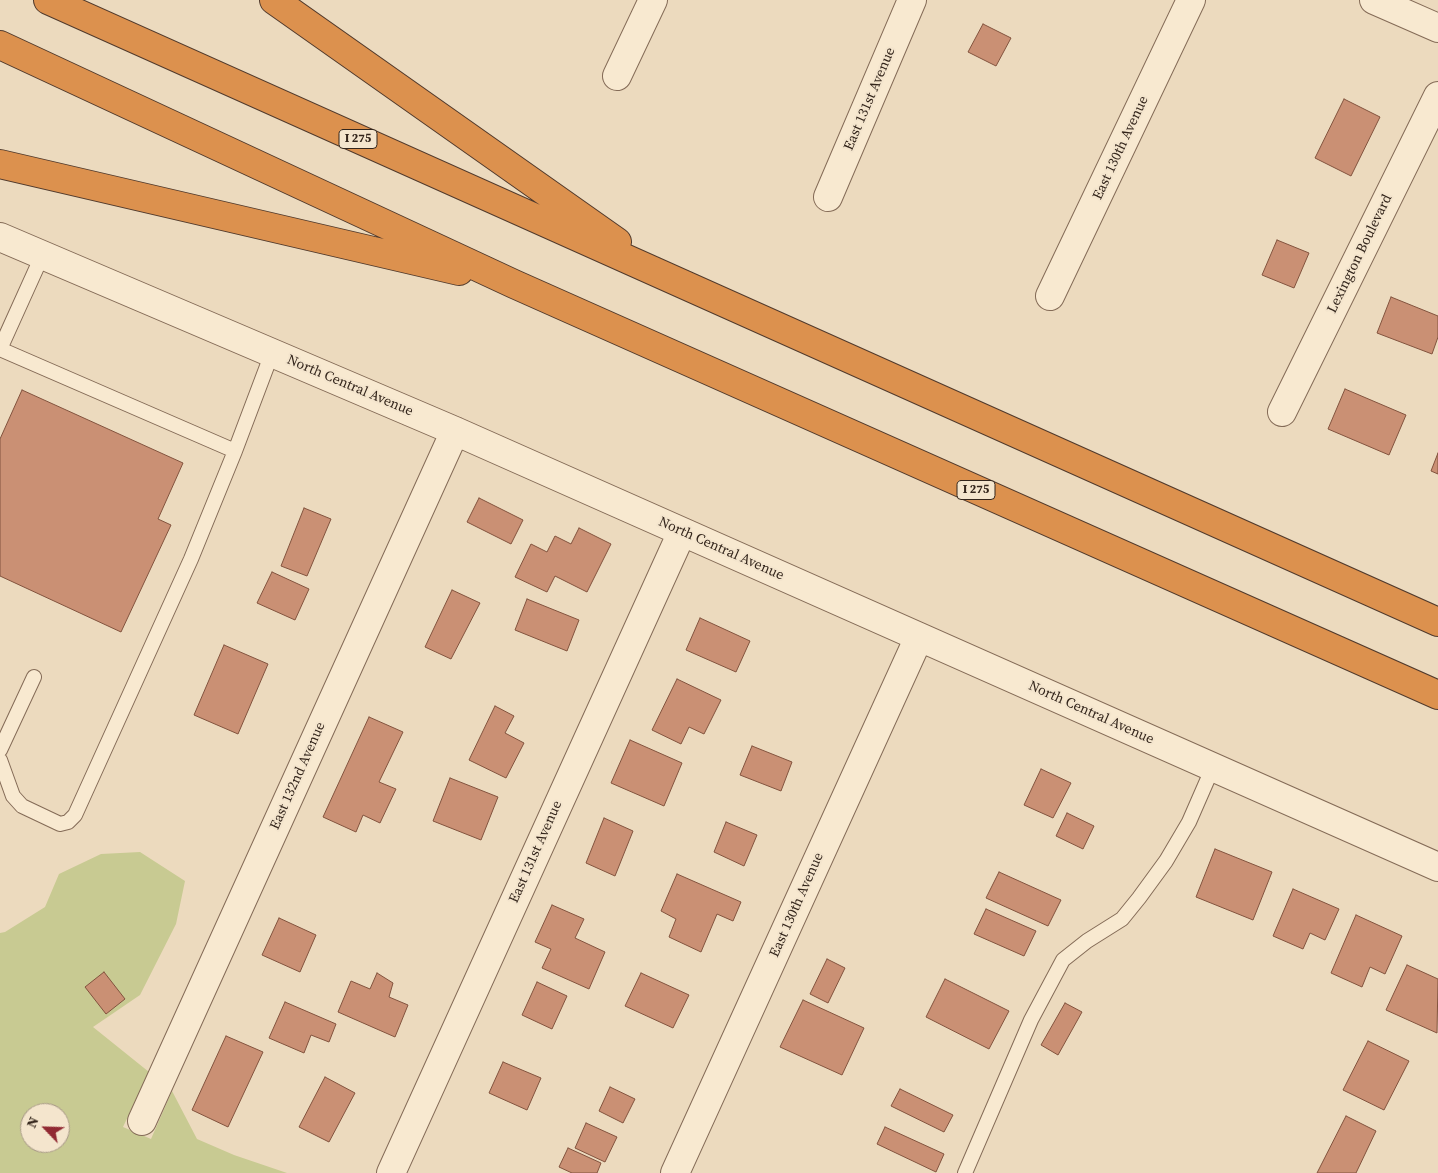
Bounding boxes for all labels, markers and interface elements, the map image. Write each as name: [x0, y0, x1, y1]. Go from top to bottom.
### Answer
street label: East 131st Avenue: [841, 45, 899, 153]
street label: East 130th Avenue: [1090, 93, 1152, 203]
road number: I 275: [339, 130, 377, 148]
street label: Lexington Boulevard: [1324, 192, 1396, 316]
street label: North Central Avenue: [284, 352, 416, 420]
road number: I 275: [957, 480, 995, 500]
street label: North Central Avenue: [656, 514, 786, 584]
street label: North Central Avenue: [1026, 678, 1156, 748]
street label: East 132nd Avenue: [267, 720, 329, 832]
street label: East 131st Avenue: [506, 798, 566, 906]
street label: East 130th Avenue: [766, 850, 828, 960]
north arrow: [20, 1103, 70, 1153]
text: N: [21, 1114, 43, 1131]

